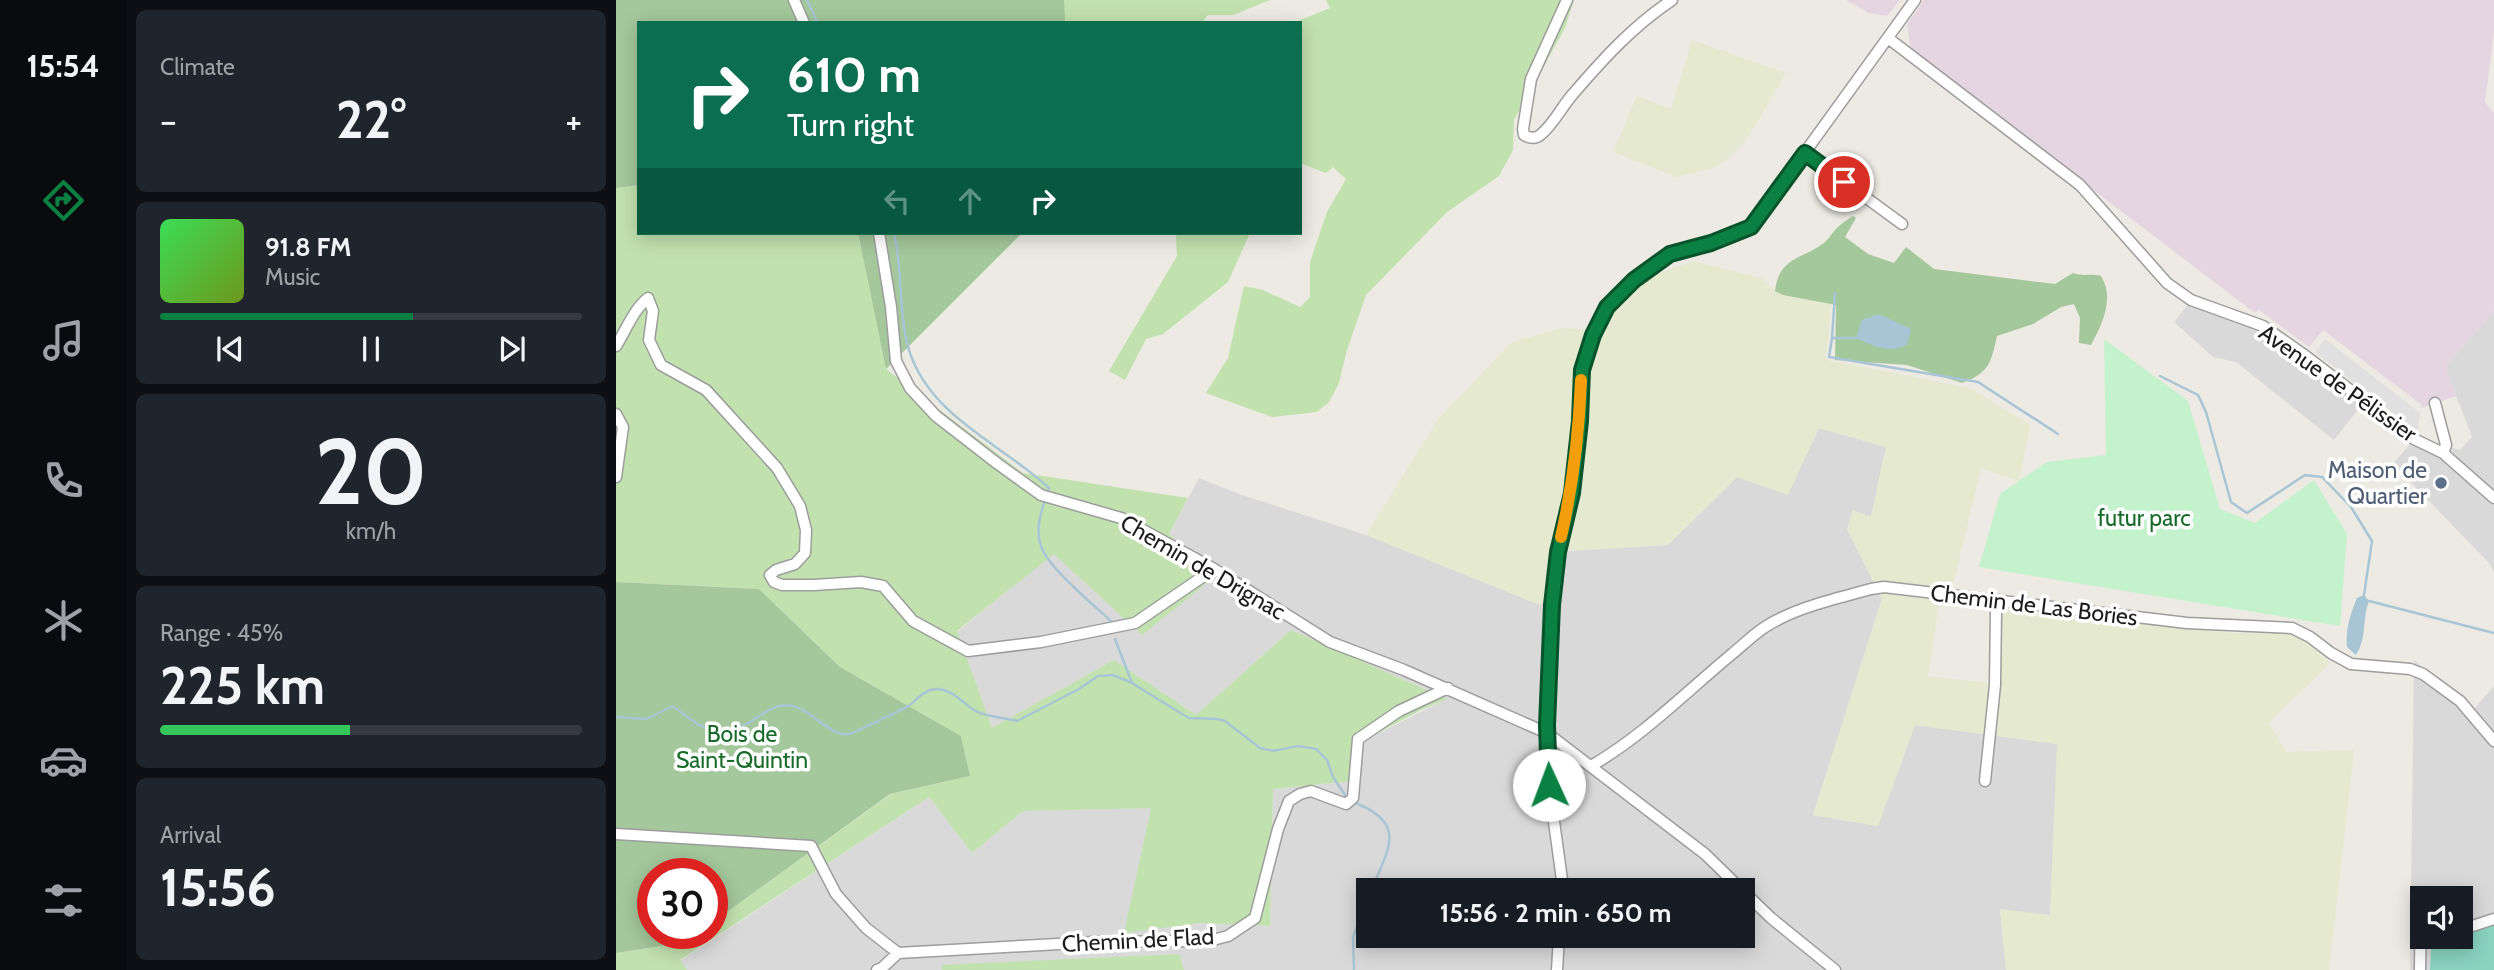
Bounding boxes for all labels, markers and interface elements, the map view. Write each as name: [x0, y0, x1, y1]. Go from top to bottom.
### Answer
text: 610 m: [787, 45, 921, 104]
text: 15:54: [26, 46, 100, 85]
icon: right: [672, 49, 763, 140]
text: Climate: [160, 53, 235, 81]
text: 22°: [336, 88, 406, 151]
text: −: [160, 97, 177, 144]
text: +: [565, 97, 582, 144]
text: Turn right: [787, 105, 914, 144]
pin: [1814, 152, 1874, 212]
icon: arrive: [1825, 163, 1863, 201]
icon: directions: [39, 176, 88, 225]
icon: left: [878, 182, 916, 220]
icon: ahead: [951, 182, 989, 220]
icon: right: [1024, 182, 1062, 220]
text: 91.8 FM: [265, 231, 351, 263]
text: Music: [265, 263, 320, 291]
icon: music: [39, 316, 88, 365]
street label: Avenue de Pélissier: [2254, 318, 2423, 448]
icon: previous: [211, 330, 249, 368]
icon: pause: [352, 330, 390, 368]
icon: next: [493, 330, 531, 368]
text: 20: [315, 416, 427, 527]
icon: phone: [39, 456, 88, 505]
place label: Maison de Quartier: [2328, 456, 2428, 510]
marker: Maison de Quartier: [2433, 475, 2449, 491]
park label: futur parc: [2097, 504, 2191, 532]
street label: Chemin de Drignac: [1116, 508, 1290, 626]
text: km/h: [346, 517, 396, 545]
street label: Chemin de Las Bories: [1929, 578, 2139, 632]
icon: climate: [39, 596, 88, 645]
text: Range · 45%: [160, 619, 283, 647]
text: 225 km: [160, 654, 325, 717]
park label: Bois de Saint-Quintin: [676, 720, 808, 774]
icon: car: [39, 736, 88, 785]
position arrow: [1512, 748, 1586, 822]
text: Arrival: [160, 821, 221, 849]
text: 15:56: [160, 856, 276, 919]
speed limit sign: 30: [637, 858, 728, 949]
icon: filters: [39, 876, 88, 925]
map controls: [2410, 886, 2473, 949]
button: sound: [2410, 886, 2473, 949]
text: 15:56 · 2 min · 650 m: [1440, 897, 1671, 929]
street label: Chemin de Flad: [1061, 922, 1215, 958]

